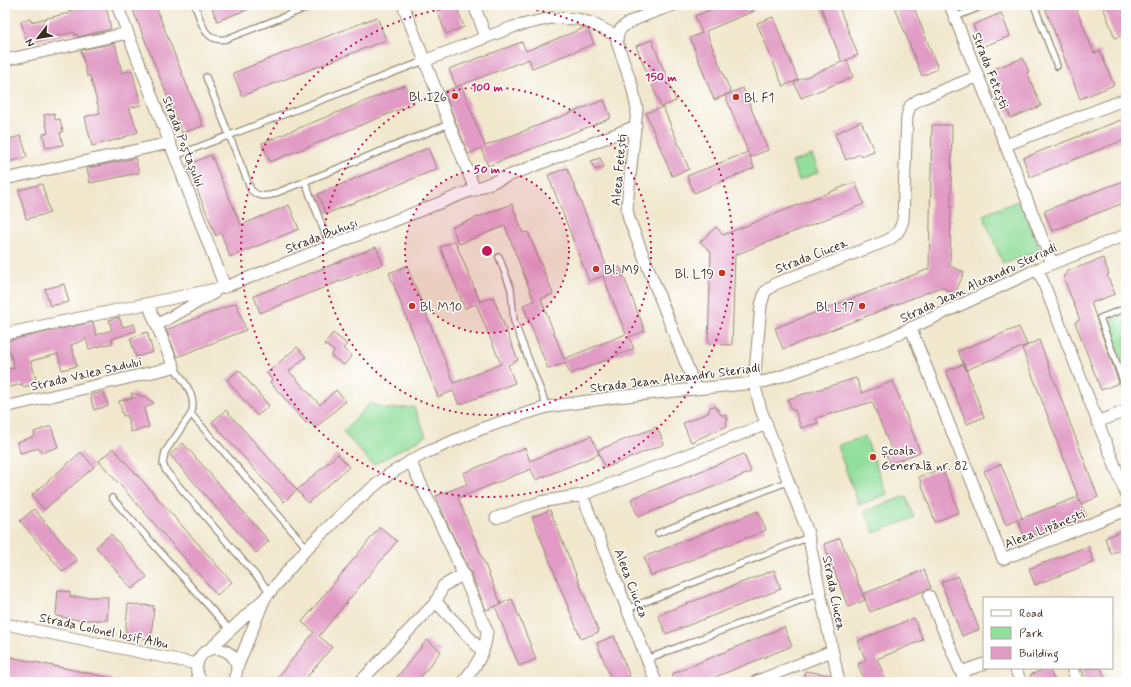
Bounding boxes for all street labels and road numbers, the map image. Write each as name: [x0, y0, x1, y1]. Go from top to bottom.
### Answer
street label: Strada Fetești: [967, 30, 1012, 111]
street label: Strada Poștașului: [157, 94, 208, 189]
street label: Aleea Fetești: [608, 134, 631, 207]
street label: Strada Buhuși: [283, 215, 360, 258]
street label: Strada Ciucea: [773, 235, 850, 278]
street label: Strada Jean Alexandru Steriadi: [897, 239, 1060, 327]
street label: Strada Valea Sadului: [29, 353, 144, 396]
street label: Strada Jean Alexandru Steriadi: [589, 360, 761, 397]
street label: Aleea Lipănești: [1002, 506, 1087, 553]
street label: Aleea Ciucea: [610, 547, 652, 620]
street label: Strada Ciucea: [818, 554, 849, 632]
street label: Strada Colonel Iosif Albu: [38, 610, 170, 653]

